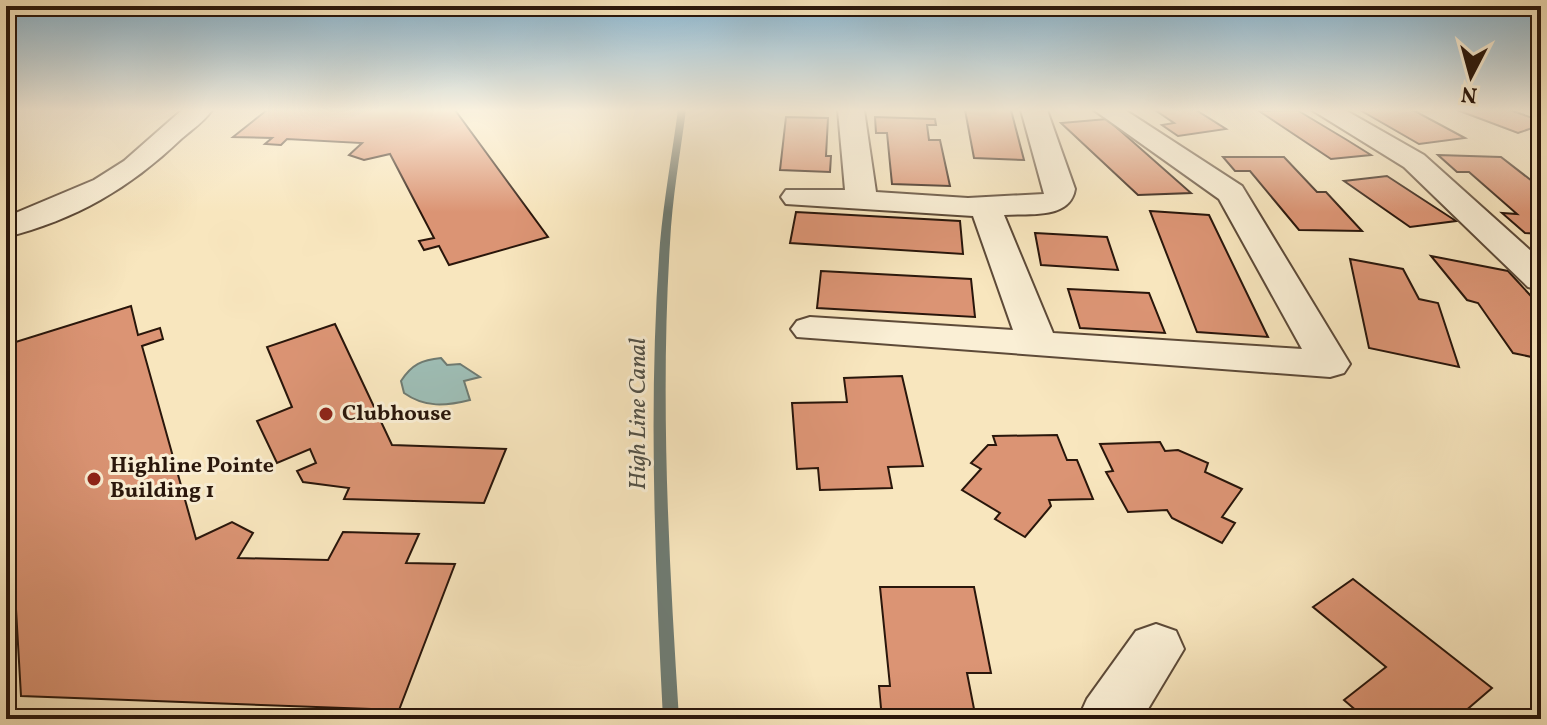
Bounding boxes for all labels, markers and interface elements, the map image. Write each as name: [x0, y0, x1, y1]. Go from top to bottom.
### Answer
north arrow: [1431, 36, 1511, 116]
text: N: [1460, 77, 1479, 110]
water label: High Line Canal: [622, 338, 656, 490]
place label: Clubhouse: [342, 399, 452, 430]
marker: Clubhouse: [317, 405, 335, 423]
place label: Highline Pointe Building 1: [110, 451, 274, 507]
marker: Highline Pointe Building 1: [85, 470, 103, 488]

